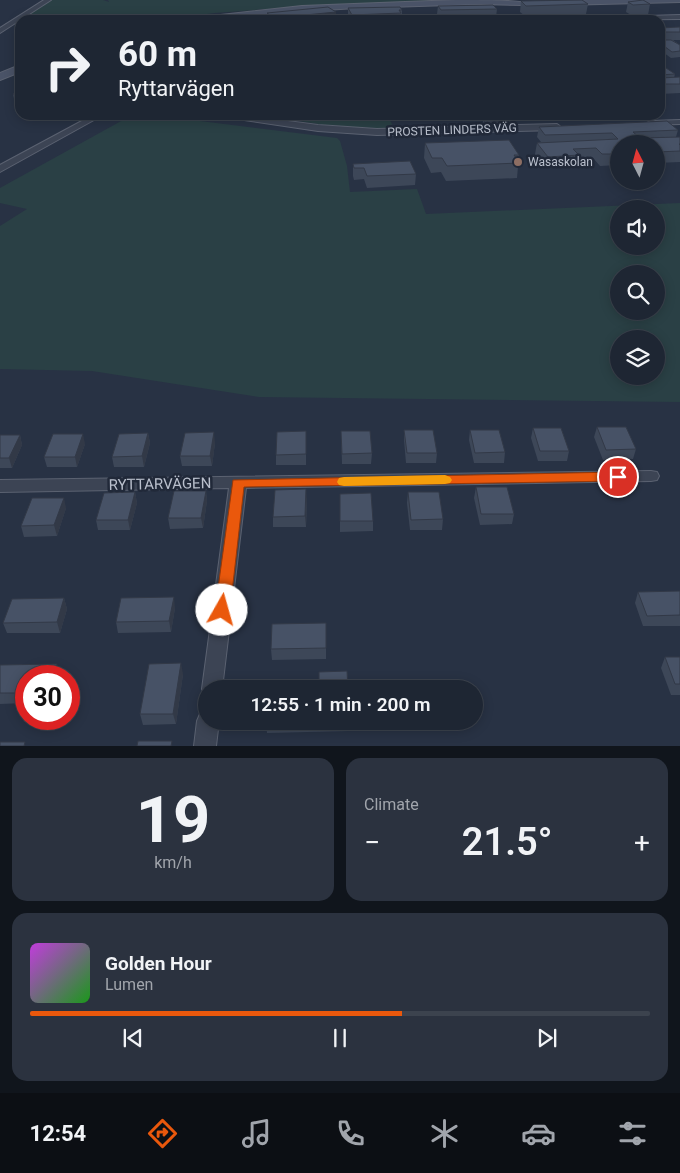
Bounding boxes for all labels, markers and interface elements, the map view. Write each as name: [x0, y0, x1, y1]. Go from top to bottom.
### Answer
text: 60 m: [118, 34, 197, 75]
icon: right: [35, 35, 100, 100]
text: Ryttarvägen: [118, 76, 235, 101]
street label: PROSTEN LINDERS VÄG: [387, 120, 517, 139]
north arrow: [610, 135, 665, 190]
map controls: [610, 135, 665, 385]
place label: Wasaskolan: [528, 155, 593, 169]
marker: Wasaskolan: [512, 156, 524, 168]
button: sound: [610, 200, 665, 255]
button: search: [610, 265, 665, 320]
button: layers: [610, 330, 665, 385]
pin: [597, 456, 639, 498]
icon: arrive: [604, 463, 632, 491]
street label: RYTTARVÄGEN: [109, 474, 211, 494]
position arrow: [195, 583, 247, 635]
speed limit sign: 30: [15, 665, 80, 730]
text: 12:55 · 1 min · 200 m: [250, 693, 431, 716]
text: 19: [136, 782, 210, 858]
text: Climate: [364, 795, 419, 814]
text: 21.5°: [462, 820, 552, 864]
text: −: [364, 826, 380, 859]
text: +: [634, 826, 650, 859]
text: km/h: [154, 853, 192, 872]
text: Golden Hour: [105, 952, 212, 975]
text: Lumen: [105, 975, 153, 994]
icon: previous: [119, 1024, 147, 1052]
icon: pause: [326, 1024, 354, 1052]
icon: next: [533, 1024, 561, 1052]
icon: directions: [145, 1116, 180, 1151]
icon: music: [239, 1116, 274, 1151]
icon: phone: [333, 1116, 368, 1151]
icon: climate: [427, 1116, 462, 1151]
icon: car: [521, 1116, 556, 1151]
icon: filters: [615, 1116, 650, 1151]
text: 12:54: [30, 1121, 86, 1146]

